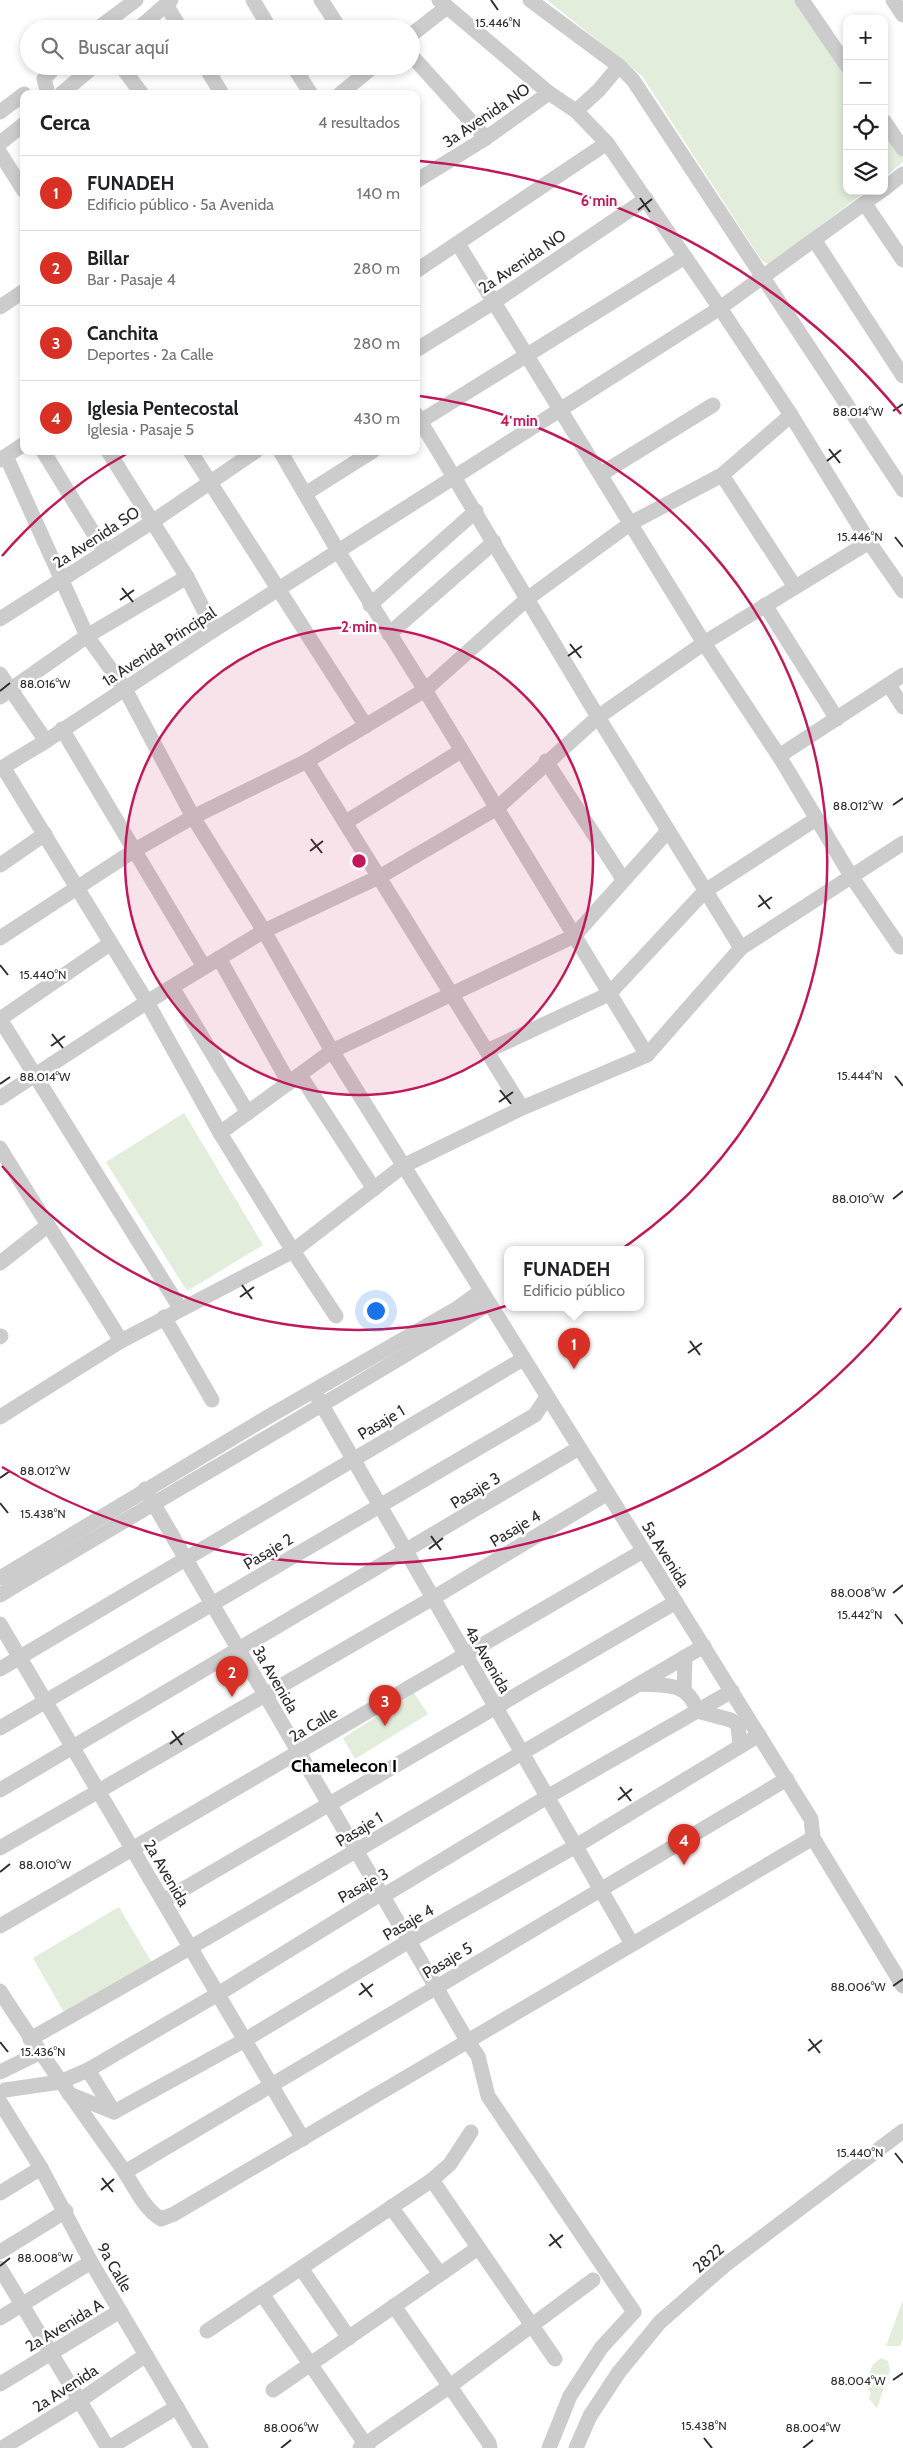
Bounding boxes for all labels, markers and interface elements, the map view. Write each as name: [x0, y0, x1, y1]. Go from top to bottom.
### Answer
text: 15.446°N: [475, 15, 521, 30]
map controls: [843, 15, 888, 195]
button: +: [843, 15, 888, 60]
search box: [20, 20, 420, 75]
icon: search: [38, 34, 66, 62]
text: Buscar aquí: [78, 36, 169, 59]
button: −: [843, 60, 888, 105]
street label: 3a Avenida NO: [439, 79, 534, 152]
button: locate: [843, 105, 888, 150]
text: Cerca: [40, 110, 90, 135]
text: 4 resultados: [318, 113, 400, 132]
button: layers: [843, 150, 888, 195]
text: FUNADEH: [87, 172, 174, 195]
text: 1: [53, 184, 59, 203]
text: 140 m: [357, 184, 400, 203]
text: 6 min: [581, 192, 617, 210]
text: Edificio público · 5a Avenida: [87, 195, 274, 214]
street label: 2a Avenida NO: [475, 225, 569, 298]
text: Billar: [87, 247, 129, 270]
text: 2: [52, 259, 60, 278]
text: 280 m: [353, 259, 400, 278]
text: Bar · Pasaje 4: [87, 270, 176, 289]
text: Canchita: [87, 322, 158, 345]
text: 3: [52, 334, 60, 353]
text: 280 m: [353, 334, 400, 353]
text: Deportes · 2a Calle: [87, 345, 214, 364]
text: Iglesia Pentecostal: [87, 397, 239, 420]
text: 88.014°W: [833, 404, 884, 419]
text: 4: [51, 409, 61, 428]
text: 430 m: [353, 409, 400, 428]
text: 4 min: [500, 412, 538, 430]
text: Iglesia · Pasaje 5: [87, 420, 194, 439]
street label: 2a Avenida SO: [50, 502, 143, 572]
text: 15.446°N: [837, 529, 883, 544]
street label: 1a Avenida Principal: [99, 602, 220, 690]
text: 2 min: [341, 618, 377, 636]
text: 88.016°W: [20, 676, 71, 691]
text: 88.012°W: [833, 798, 884, 813]
centre of rings: [350, 852, 368, 870]
text: 15.440°N: [19, 967, 67, 982]
text: 15.444°N: [837, 1068, 883, 1083]
text: 88.014°W: [20, 1069, 71, 1084]
text: 88.010°W: [832, 1191, 885, 1206]
popup: [504, 1246, 644, 1311]
text: FUNADEH: [523, 1258, 610, 1281]
text: Edificio público: [523, 1281, 625, 1300]
your location: [363, 1298, 389, 1324]
pin: 1: [558, 1328, 590, 1369]
street label: Pasaje 1: [354, 1401, 408, 1444]
text: 88.012°W: [20, 1463, 71, 1478]
street label: Pasaje 3: [447, 1468, 504, 1513]
text: 15.438°N: [20, 1506, 66, 1521]
street label: Pasaje 4: [487, 1506, 544, 1551]
street label: 5a Avenida: [638, 1518, 693, 1591]
street label: Pasaje 2: [240, 1529, 297, 1574]
text: 88.008°W: [830, 1585, 886, 1600]
text: 15.442°N: [837, 1607, 883, 1622]
street label: 4a Avenida: [461, 1622, 515, 1697]
street label: 3a Avenida: [249, 1642, 302, 1716]
pin: 2: [216, 1656, 248, 1697]
pin: 3: [369, 1685, 401, 1726]
street label: 2a Calle: [286, 1703, 341, 1746]
district label: Chamelecon I: [291, 1755, 397, 1777]
street label: Pasaje 1: [332, 1808, 386, 1851]
pin: 4: [668, 1824, 700, 1865]
street label: 2a Avenida: [140, 1837, 193, 1910]
text: 88.010°W: [19, 1857, 72, 1872]
street label: Pasaje 3: [335, 1864, 392, 1907]
street label: Pasaje 4: [380, 1900, 437, 1944]
street label: Pasaje 5: [419, 1938, 476, 1983]
text: 88.006°W: [830, 1979, 886, 1994]
text: 15.436°N: [21, 2044, 65, 2059]
text: 15.440°N: [836, 2145, 884, 2160]
street label: 9a Calle: [93, 2239, 136, 2295]
street label: 2822: [689, 2240, 728, 2277]
text: 88.008°W: [17, 2250, 73, 2265]
street label: 2a Avenida A: [22, 2295, 107, 2356]
street label: 2a Avenida: [29, 2360, 102, 2416]
text: 88.004°W: [830, 2373, 886, 2388]
text: 15.438°N: [681, 2418, 727, 2433]
text: 88.006°W: [263, 2420, 319, 2435]
text: 88.004°W: [785, 2420, 841, 2435]

